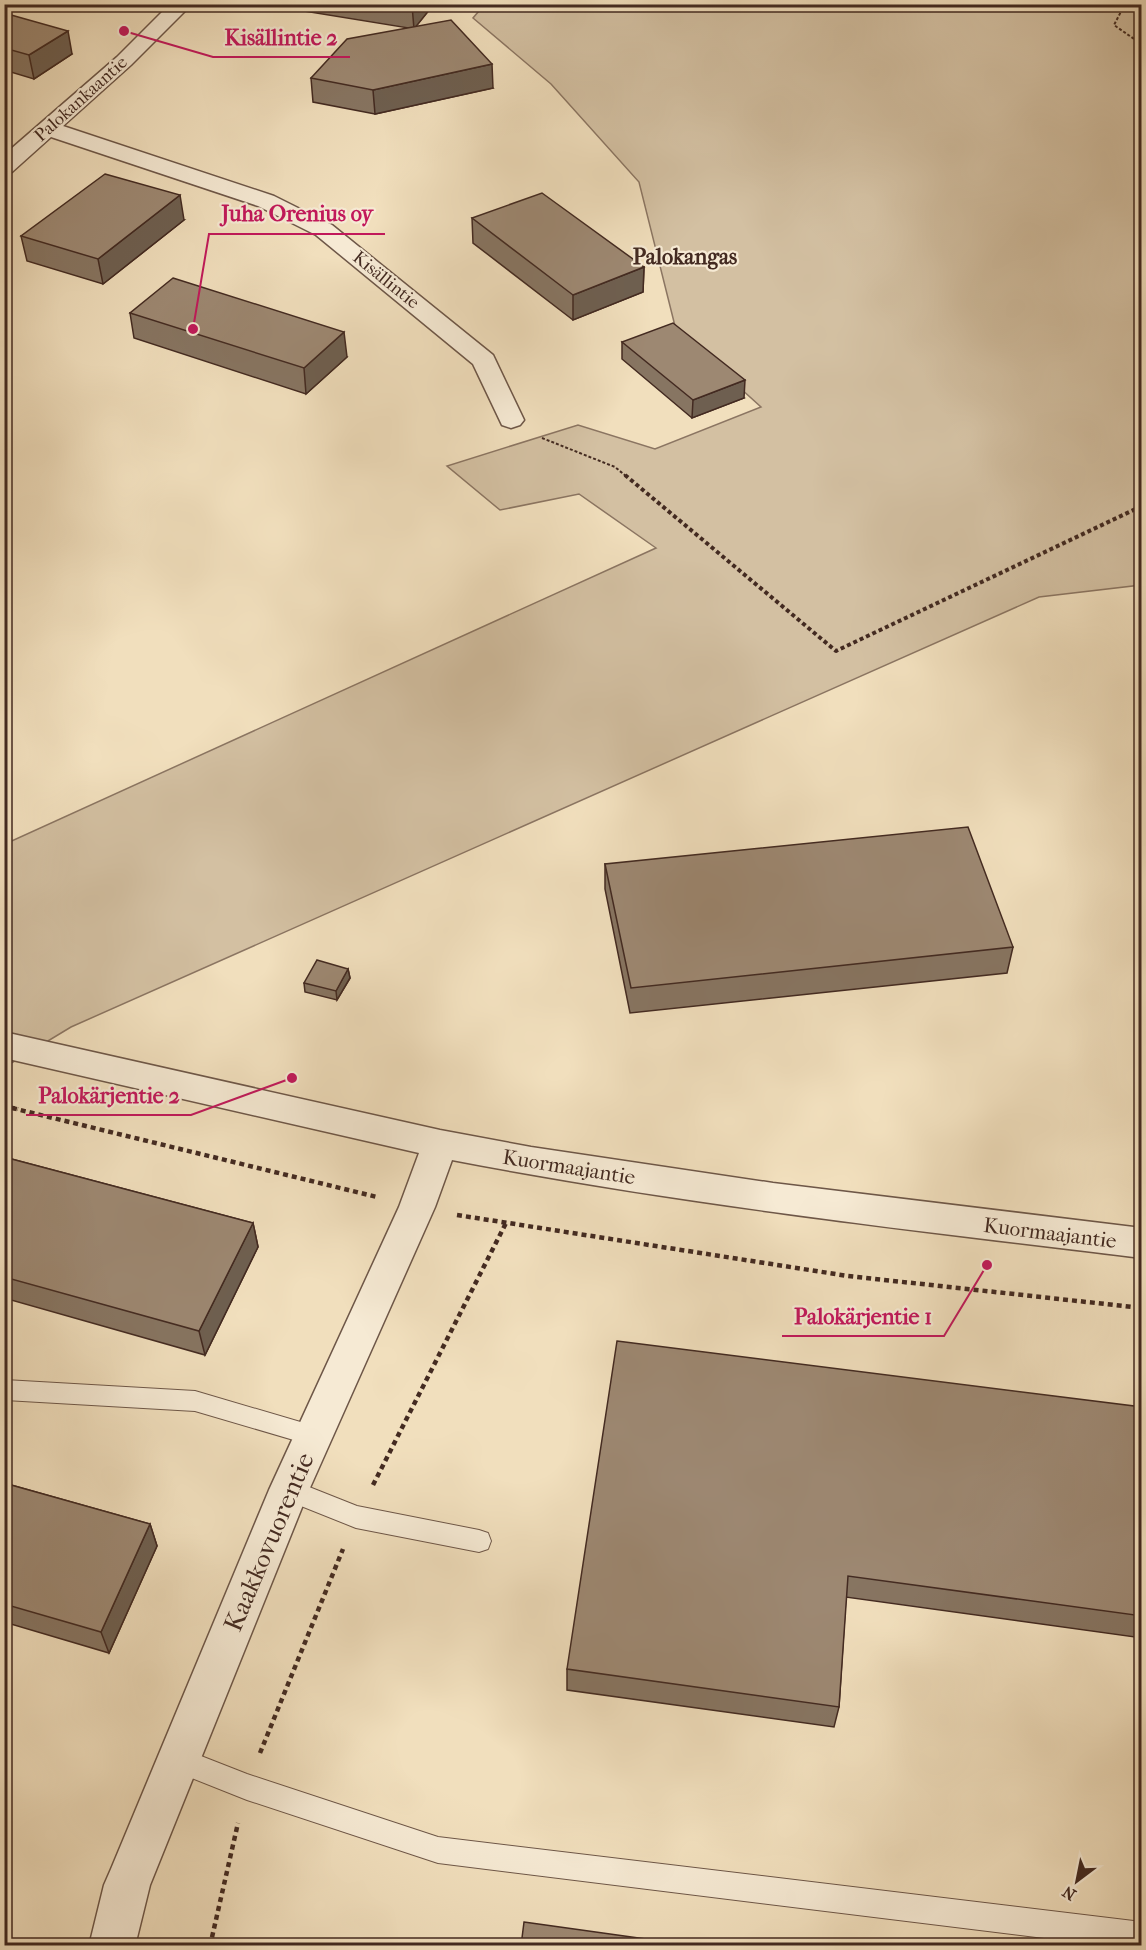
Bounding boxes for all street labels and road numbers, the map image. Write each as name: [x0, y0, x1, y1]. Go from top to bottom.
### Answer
street label: Palokankaantie: [30, 52, 132, 146]
street label: Kisällintie: [349, 247, 424, 313]
street label: Kuormaajantie: [501, 1145, 637, 1189]
street label: Kuormaajantie: [982, 1213, 1118, 1253]
street label: Kaakkovuorentie: [217, 1448, 321, 1636]

